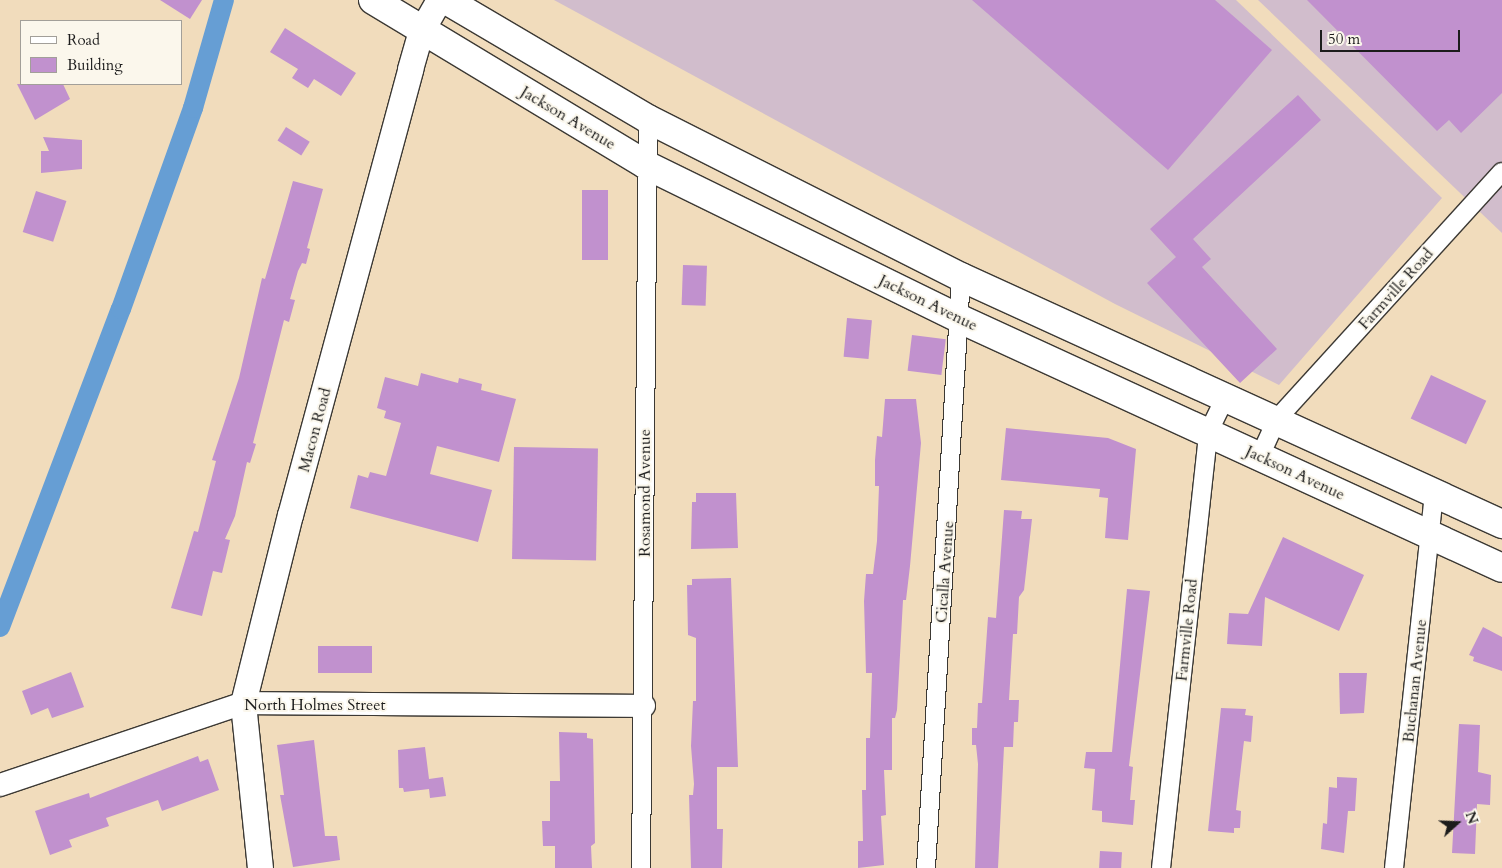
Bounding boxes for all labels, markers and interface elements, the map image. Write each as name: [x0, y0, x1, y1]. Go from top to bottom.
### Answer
legend: [20, 20, 182, 85]
scale bar: [1322, 20, 1462, 52]
text: 50 m: [1328, 29, 1360, 49]
text: Road: [67, 30, 100, 50]
text: Building: [67, 55, 123, 75]
street label: Jackson Avenue: [517, 82, 619, 154]
street label: Farmville Road: [1354, 244, 1438, 334]
street label: Jackson Avenue: [875, 271, 981, 335]
street label: Macon Road: [295, 386, 335, 474]
street label: Rosamond Avenue: [635, 429, 655, 557]
street label: Jackson Avenue: [1242, 442, 1348, 504]
street label: Cicalla Avenue: [932, 520, 958, 624]
street label: Farmville Road: [1172, 578, 1202, 682]
street label: Buchanan Avenue: [1399, 618, 1431, 744]
street label: North Holmes Street: [244, 695, 386, 715]
north arrow: [1432, 798, 1482, 848]
text: N: [1461, 809, 1483, 827]

